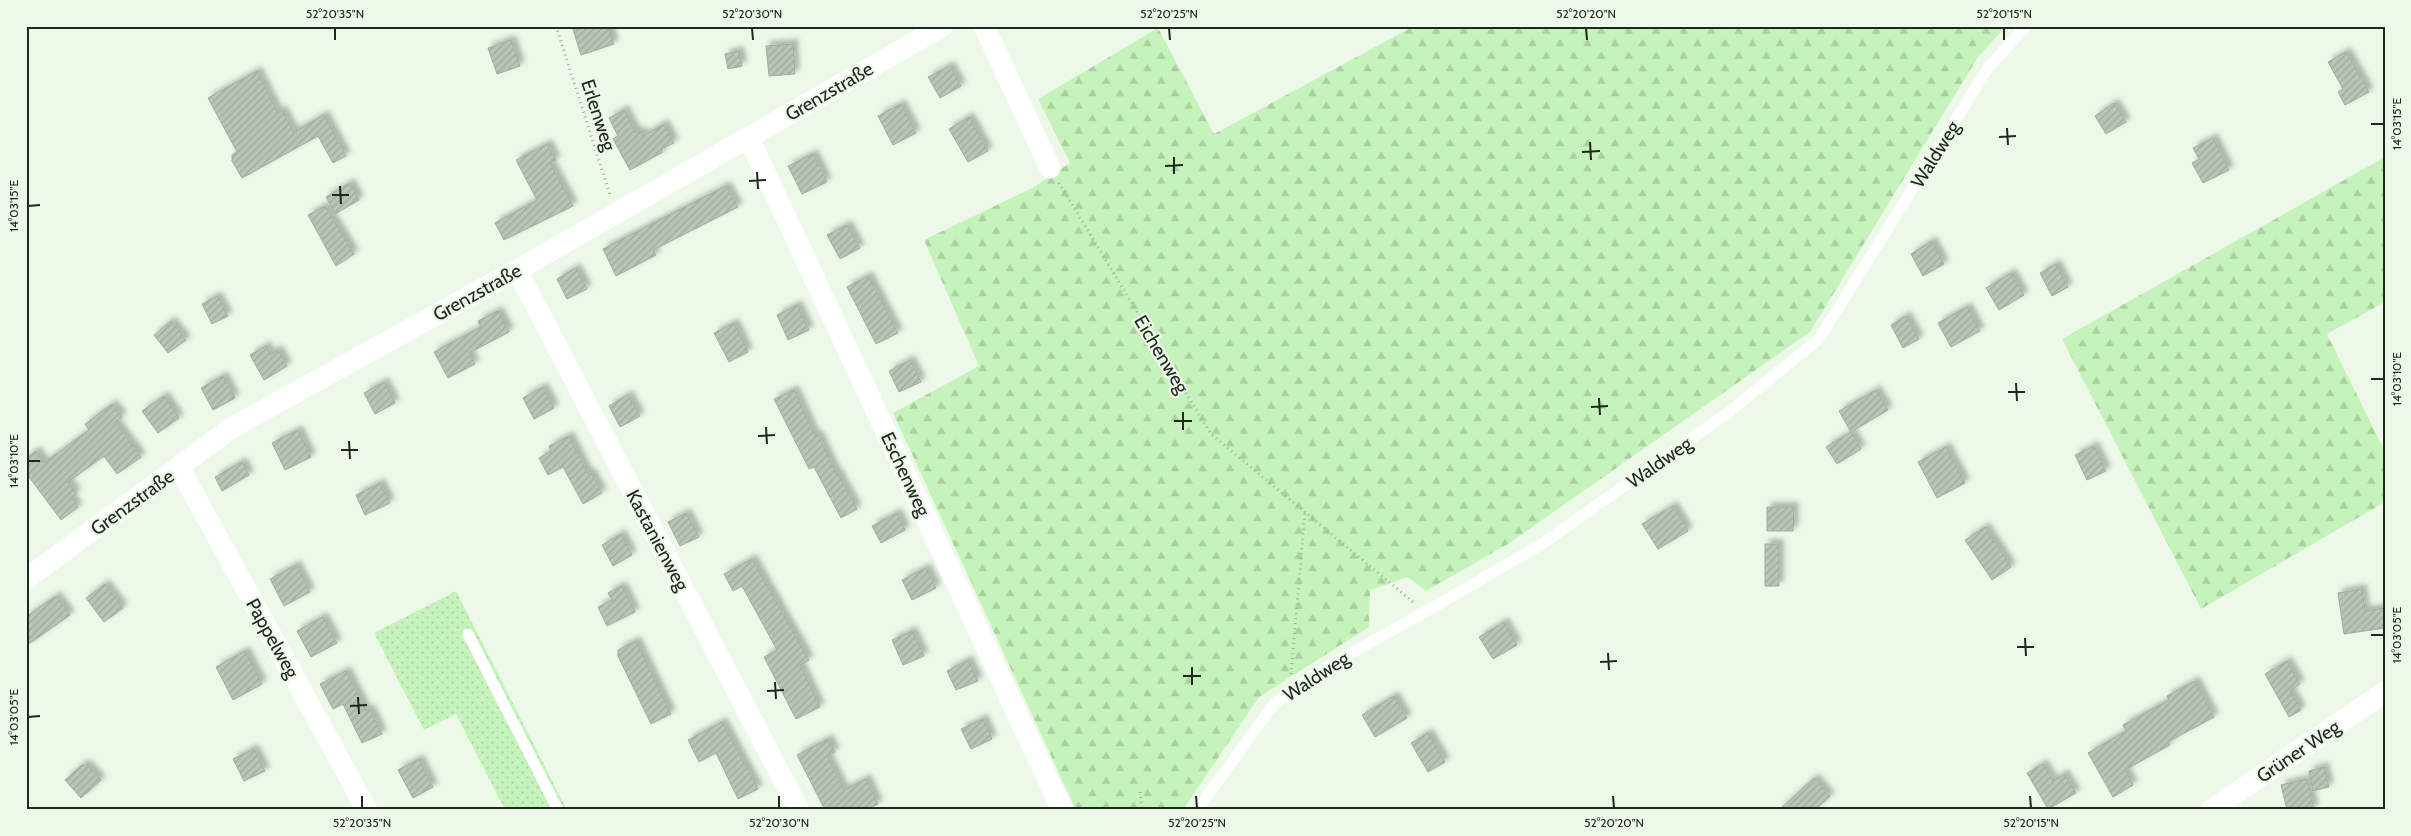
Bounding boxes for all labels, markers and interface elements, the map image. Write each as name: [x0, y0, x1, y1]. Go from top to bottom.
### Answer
text: 52°20'35"N: [306, 6, 364, 21]
text: 52°20'30"N: [722, 6, 782, 21]
text: 52°20'25"N: [1140, 6, 1198, 21]
text: 52°20'20"N: [1556, 6, 1616, 21]
text: 52°20'15"N: [1976, 6, 2032, 21]
street label: Grenzstraße: [781, 57, 877, 126]
street label: Erlenweg: [576, 76, 621, 154]
text: 14°03'15"E: [2389, 98, 2404, 150]
street label: Waldweg: [1906, 116, 1965, 192]
text: 14°03'15"E: [6, 180, 21, 232]
street label: Grenzstraße: [429, 259, 526, 326]
street label: Eichenweg: [1129, 311, 1194, 398]
text: 14°03'10"E: [2389, 352, 2404, 406]
street label: Eschenweg: [876, 428, 935, 520]
street label: Waldweg: [1622, 431, 1697, 493]
text: 14°03'10"E: [6, 434, 21, 488]
street label: Grenzstraße: [86, 464, 179, 540]
street label: Kastanienweg: [621, 486, 694, 595]
street label: Pappelweg: [241, 594, 304, 683]
text: 14°03'05"E: [2389, 606, 2404, 663]
street label: Waldweg: [1279, 646, 1354, 706]
text: 14°03'05"E: [6, 688, 21, 745]
street label: Grüner Weg: [2252, 715, 2345, 788]
text: 52°20'35"N: [333, 815, 391, 830]
text: 52°20'30"N: [749, 815, 809, 830]
text: 52°20'25"N: [1168, 815, 1226, 830]
text: 52°20'20"N: [1584, 815, 1644, 830]
text: 52°20'15"N: [2003, 815, 2059, 830]

